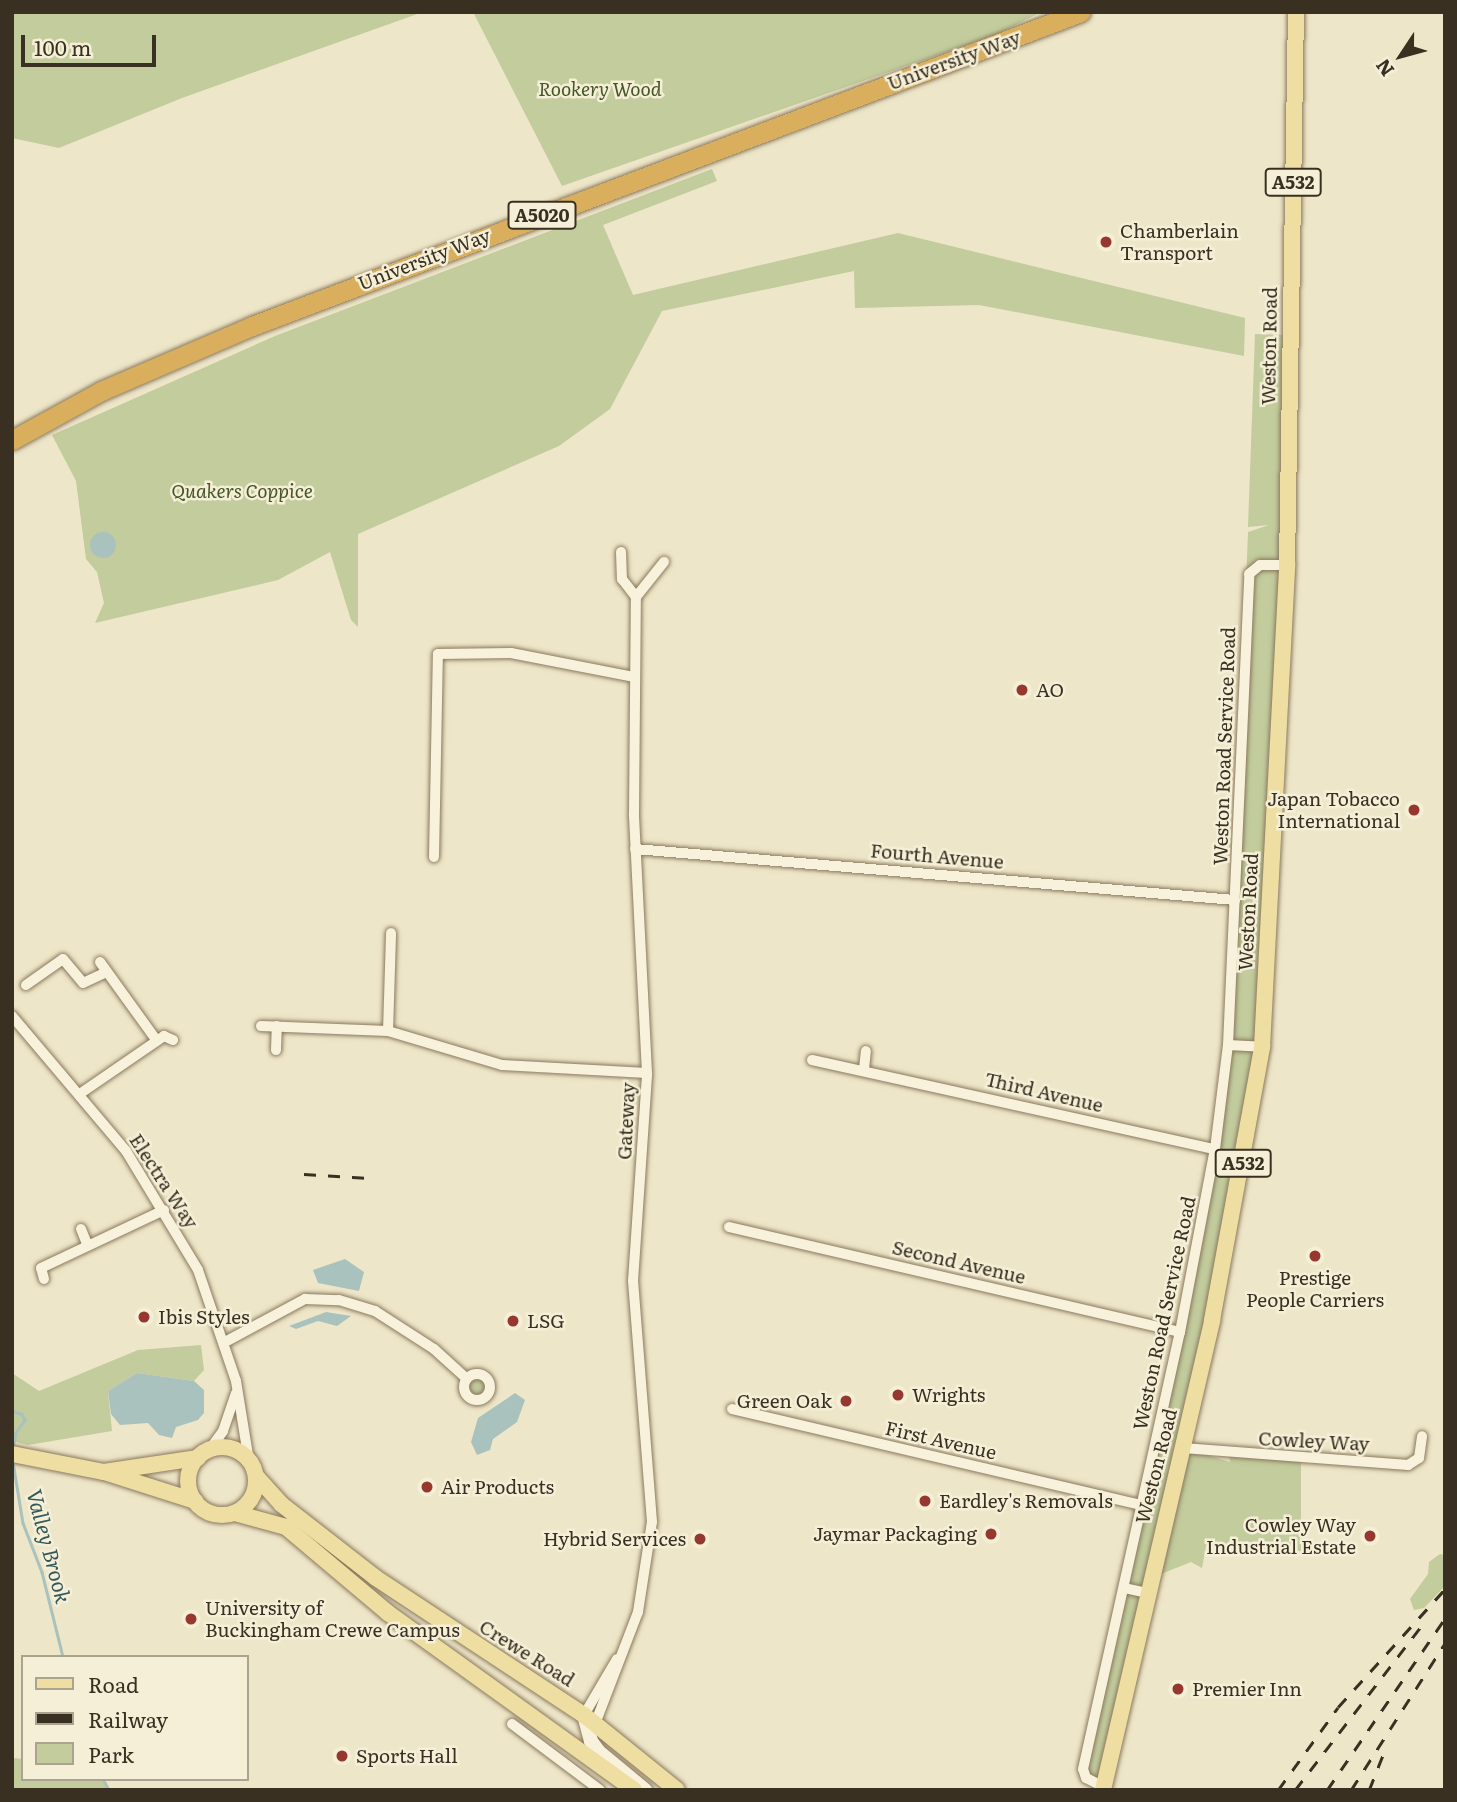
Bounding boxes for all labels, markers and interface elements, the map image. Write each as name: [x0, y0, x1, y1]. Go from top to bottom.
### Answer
scale bar: [24, 21, 159, 65]
north arrow: [1366, 21, 1436, 91]
street label: University Way: [884, 25, 1024, 95]
text: 100 m: [34, 31, 91, 62]
text: N: [1368, 54, 1400, 83]
park label: Rookery Wood: [538, 78, 662, 100]
road number: A532: [1263, 168, 1323, 196]
road number: A5020: [507, 200, 577, 230]
place label: Chamberlain Transport: [1120, 220, 1239, 264]
street label: University Way: [355, 223, 493, 295]
marker: Chamberlain Transport: [1098, 234, 1114, 250]
street label: Weston Road: [1257, 287, 1281, 405]
park label: Quakers Coppice: [171, 480, 313, 502]
street label: Weston Road Service Road: [1208, 626, 1240, 866]
place label: AO: [1036, 679, 1064, 701]
marker: AO: [1014, 682, 1030, 698]
place label: Japan Tobacco International: [1267, 788, 1400, 832]
marker: Japan Tobacco International: [1406, 802, 1422, 818]
street label: Fourth Avenue: [869, 839, 1005, 873]
street label: Weston Road: [1234, 852, 1262, 972]
street label: Third Avenue: [983, 1067, 1105, 1117]
street label: Gateway: [613, 1082, 639, 1160]
street label: Electra Way: [125, 1129, 203, 1233]
road number: A532: [1213, 1148, 1273, 1178]
street label: Weston Road Service Road: [1128, 1194, 1200, 1432]
street label: Second Avenue: [890, 1236, 1028, 1288]
marker: Prestige People Carriers: [1307, 1248, 1323, 1264]
place label: Prestige People Carriers: [1246, 1267, 1384, 1311]
place label: Ibis Styles: [158, 1306, 249, 1328]
marker: Ibis Styles: [136, 1309, 152, 1325]
place label: LSG: [527, 1310, 565, 1332]
marker: LSG: [505, 1313, 521, 1329]
place label: Wrights: [912, 1384, 985, 1406]
marker: Wrights: [890, 1387, 906, 1403]
place label: Green Oak: [737, 1390, 832, 1412]
marker: Green Oak: [838, 1393, 854, 1409]
street label: Weston Road: [1131, 1406, 1181, 1526]
street label: First Avenue: [883, 1416, 999, 1464]
street label: Cowley Way: [1258, 1427, 1370, 1455]
place label: Air Products: [441, 1476, 554, 1498]
marker: Air Products: [419, 1479, 435, 1495]
water label: Valley Brook: [23, 1486, 77, 1606]
place label: Eardley's Removals: [939, 1490, 1113, 1512]
marker: Eardley's Removals: [917, 1493, 933, 1509]
place label: Cowley Way Industrial Estate: [1206, 1514, 1356, 1558]
place label: Jaymar Packaging: [813, 1523, 977, 1545]
marker: Jaymar Packaging: [983, 1526, 999, 1542]
place label: Hybrid Services: [543, 1528, 686, 1550]
marker: Cowley Way Industrial Estate: [1362, 1528, 1378, 1544]
marker: Hybrid Services: [692, 1531, 708, 1547]
place label: University of Buckingham Crewe Campus: [205, 1597, 460, 1641]
marker: University of Buckingham Crewe Campus: [183, 1611, 199, 1627]
street label: Crewe Road: [475, 1615, 579, 1691]
legend: [21, 1655, 248, 1781]
text: Road: [88, 1668, 139, 1699]
place label: Premier Inn: [1192, 1678, 1302, 1700]
marker: Premier Inn: [1170, 1681, 1186, 1697]
text: Railway: [88, 1703, 168, 1734]
text: Park: [88, 1738, 134, 1769]
place label: Sports Hall: [356, 1745, 458, 1767]
marker: Sports Hall: [334, 1748, 350, 1764]

